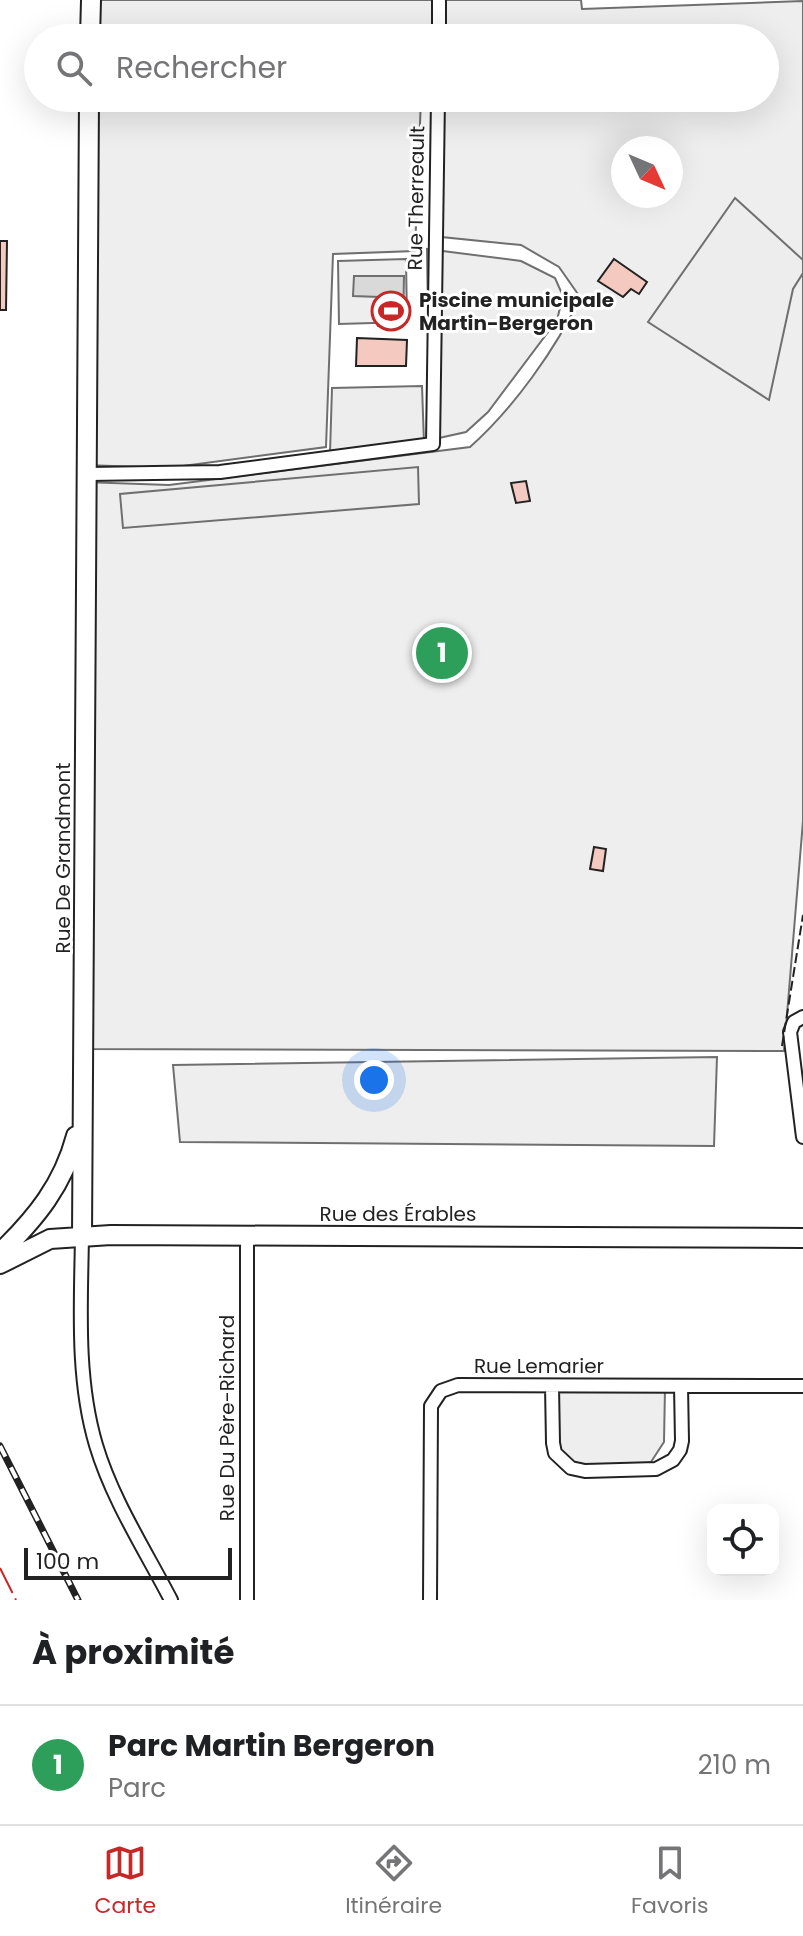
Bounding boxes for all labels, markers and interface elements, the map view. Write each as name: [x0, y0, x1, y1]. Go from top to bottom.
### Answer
search box: [24, 24, 779, 112]
icon: search: [52, 46, 96, 90]
text: Rechercher: [116, 46, 287, 89]
street label: Rue Therreault: [401, 125, 431, 271]
north arrow: [611, 136, 683, 208]
place label: Piscine municipale Martin-Bergeron: [419, 286, 614, 337]
sports icon: Piscine municipale Martin-Bergeron: [370, 290, 412, 332]
pin: 1: [416, 623, 468, 683]
street label: Rue De Grandmont: [49, 763, 77, 953]
your location: [354, 1060, 394, 1100]
street label: Rue des Érables: [320, 1200, 476, 1228]
street label: Rue Du Père-Richard: [213, 1315, 241, 1521]
street label: Rue Lemarier: [474, 1352, 604, 1380]
map controls: [707, 1504, 779, 1576]
button: locate: [707, 1504, 779, 1576]
scale bar: [24, 1544, 232, 1580]
text: 100 m: [36, 1546, 99, 1577]
text: À proximité: [32, 1628, 234, 1676]
text: Parc Martin Bergeron: [108, 1724, 435, 1767]
text: 1: [53, 1747, 63, 1783]
text: 210 m: [698, 1747, 771, 1783]
text: Parc: [108, 1770, 166, 1806]
tab: Carte: [94, 1841, 156, 1922]
tab: Itinéraire: [345, 1841, 442, 1922]
tab: Favoris: [631, 1841, 709, 1922]

